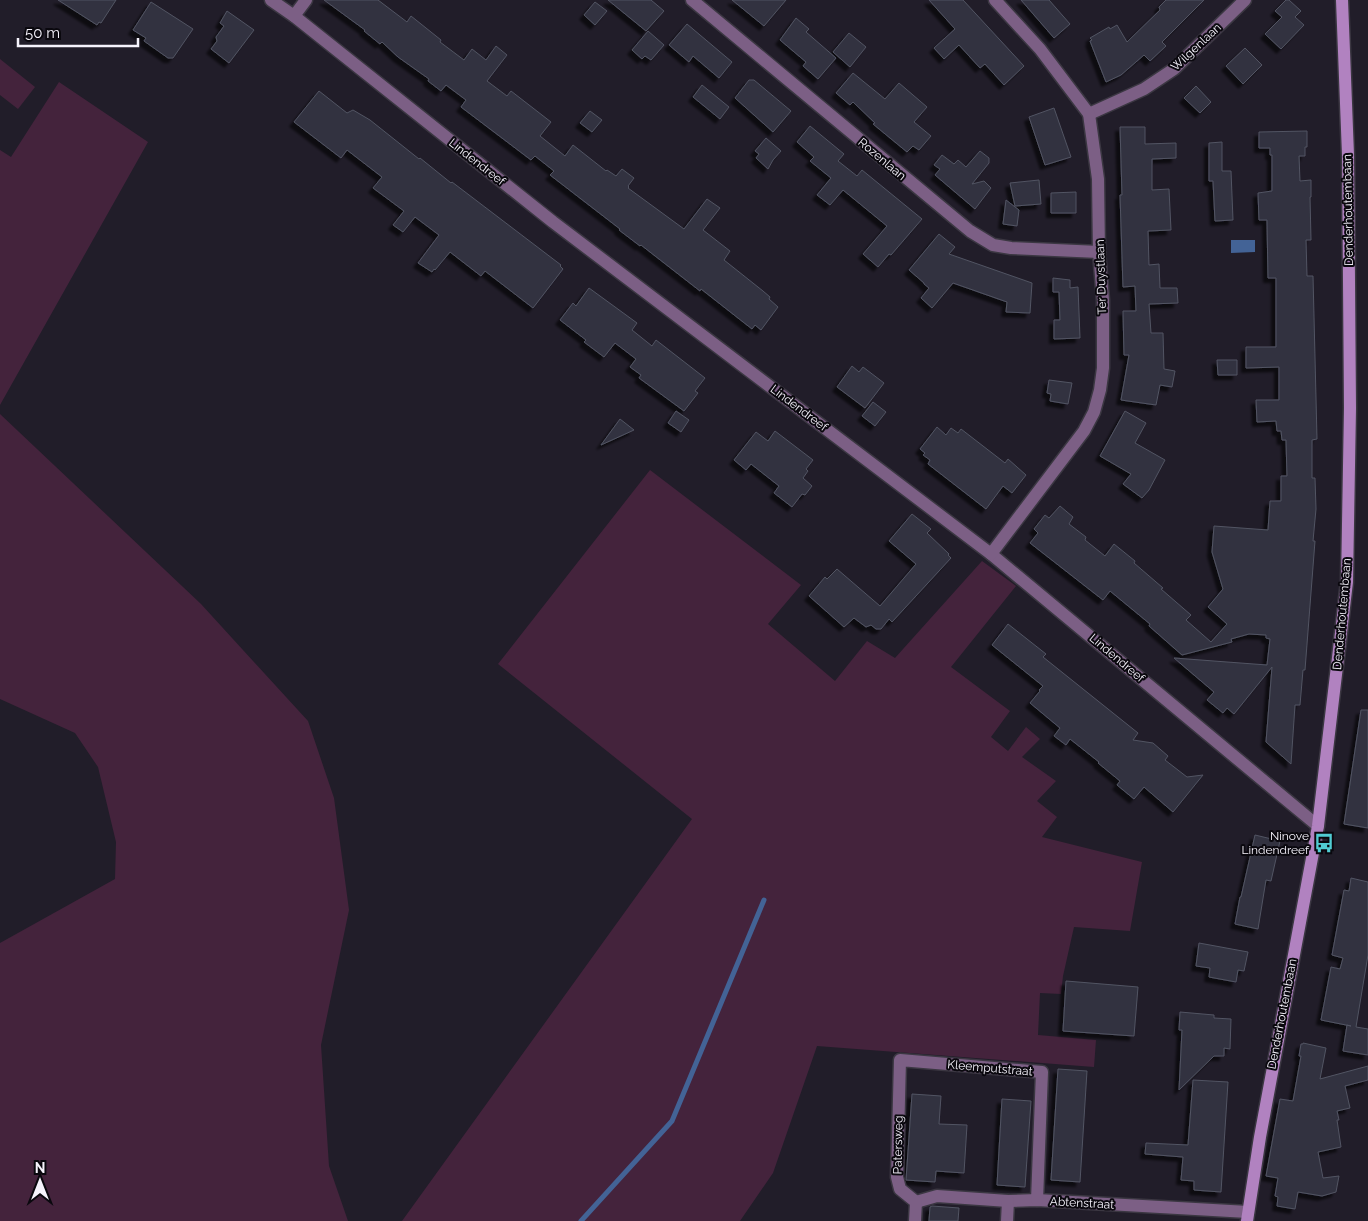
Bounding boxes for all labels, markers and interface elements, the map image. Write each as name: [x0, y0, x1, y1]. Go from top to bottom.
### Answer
scale bar: [18, 15, 138, 47]
street label: Wilgenlaan: [1168, 20, 1224, 74]
text: 50 m: [25, 24, 60, 42]
street label: Rozenlaan: [855, 135, 909, 183]
street label: Lindendreef: [446, 136, 509, 189]
street label: Denderhoutembaan: [1340, 154, 1356, 266]
street label: Ter Duystlaan: [1093, 239, 1109, 315]
street label: Lindendreef: [768, 382, 831, 435]
street label: Denderhoutembaan: [1330, 558, 1354, 670]
street label: Lindendreef: [1087, 631, 1148, 686]
place label: Ninove Lindendreef: [1241, 829, 1310, 857]
bus stop icon: Ninove Lindendreef: [1313, 832, 1335, 854]
street label: Denderhoutembaan: [1264, 958, 1300, 1070]
street label: Kleemputstraat: [947, 1057, 1033, 1079]
street label: Patersweg: [890, 1116, 906, 1174]
north arrow: [15, 1156, 65, 1206]
text: N: [35, 1160, 45, 1176]
street label: Abtenstraat: [1049, 1194, 1115, 1212]

